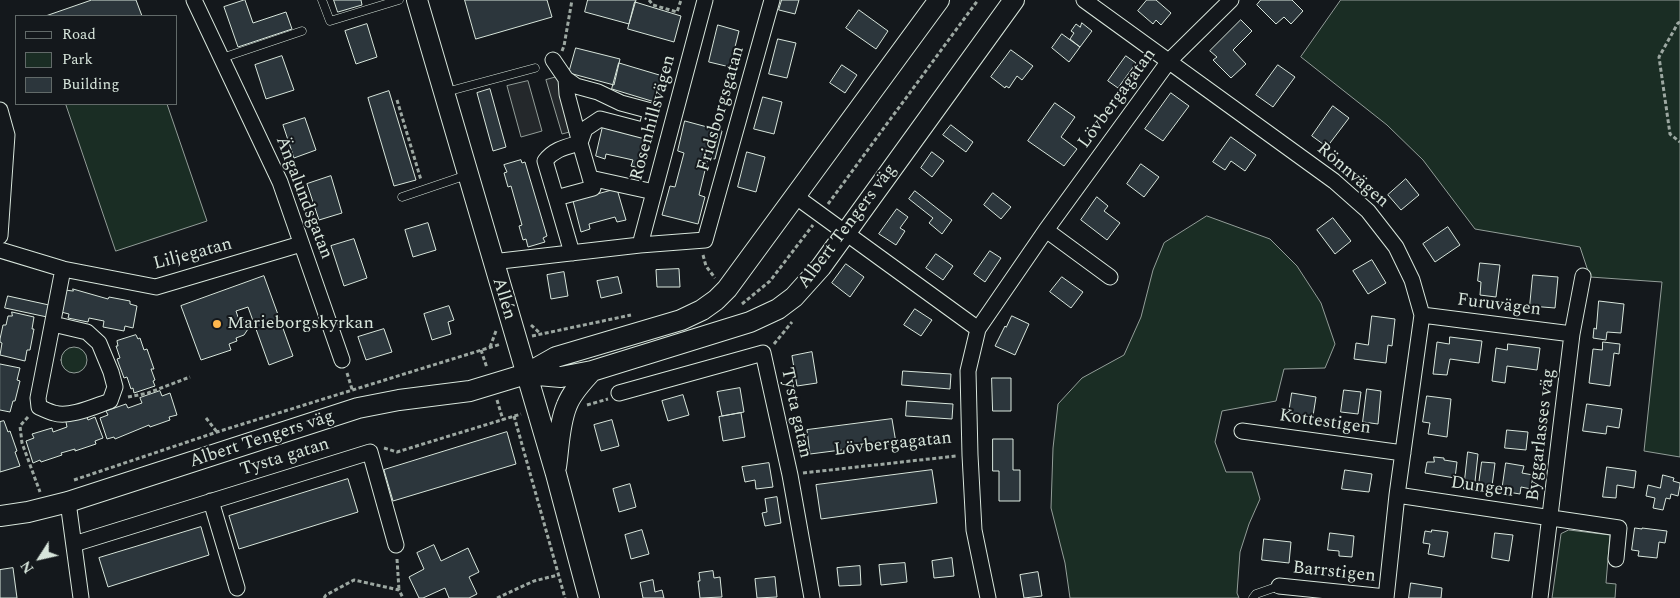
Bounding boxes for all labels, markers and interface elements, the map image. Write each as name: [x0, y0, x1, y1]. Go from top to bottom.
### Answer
legend: [15, 15, 178, 105]
text: Road: [62, 23, 96, 46]
street label: Fridsborgsgatan: [694, 44, 750, 174]
street label: Lövbergagatan: [1075, 45, 1161, 153]
text: Park: [62, 48, 93, 71]
street label: Rosenhillsvägen: [627, 53, 681, 183]
text: Building: [62, 73, 119, 96]
street label: Ängalundsgatan: [270, 134, 336, 262]
street label: Rönnvägen: [1311, 139, 1393, 213]
street label: Albert Tengers väg: [794, 160, 902, 294]
street label: Liljegatan: [151, 234, 235, 276]
street label: Allén: [486, 275, 520, 323]
street label: Furuvägen: [1456, 290, 1542, 322]
place label: Marieborgskyrkan: [227, 313, 374, 335]
marker: Marieborgskyrkan: [211, 318, 223, 330]
street label: Tysta gatan: [775, 366, 815, 460]
street label: Byggarlasses väg: [1523, 368, 1561, 502]
street label: Albert Tengers väg: [187, 406, 337, 474]
street label: Kottestigen: [1278, 406, 1372, 440]
street label: Lövbergagatan: [833, 428, 953, 462]
street label: Tysta gatan: [238, 434, 332, 482]
street label: Dungen: [1449, 473, 1515, 503]
north arrow: [15, 533, 65, 583]
text: N: [15, 556, 39, 578]
street label: Barrstigen: [1291, 558, 1377, 588]

